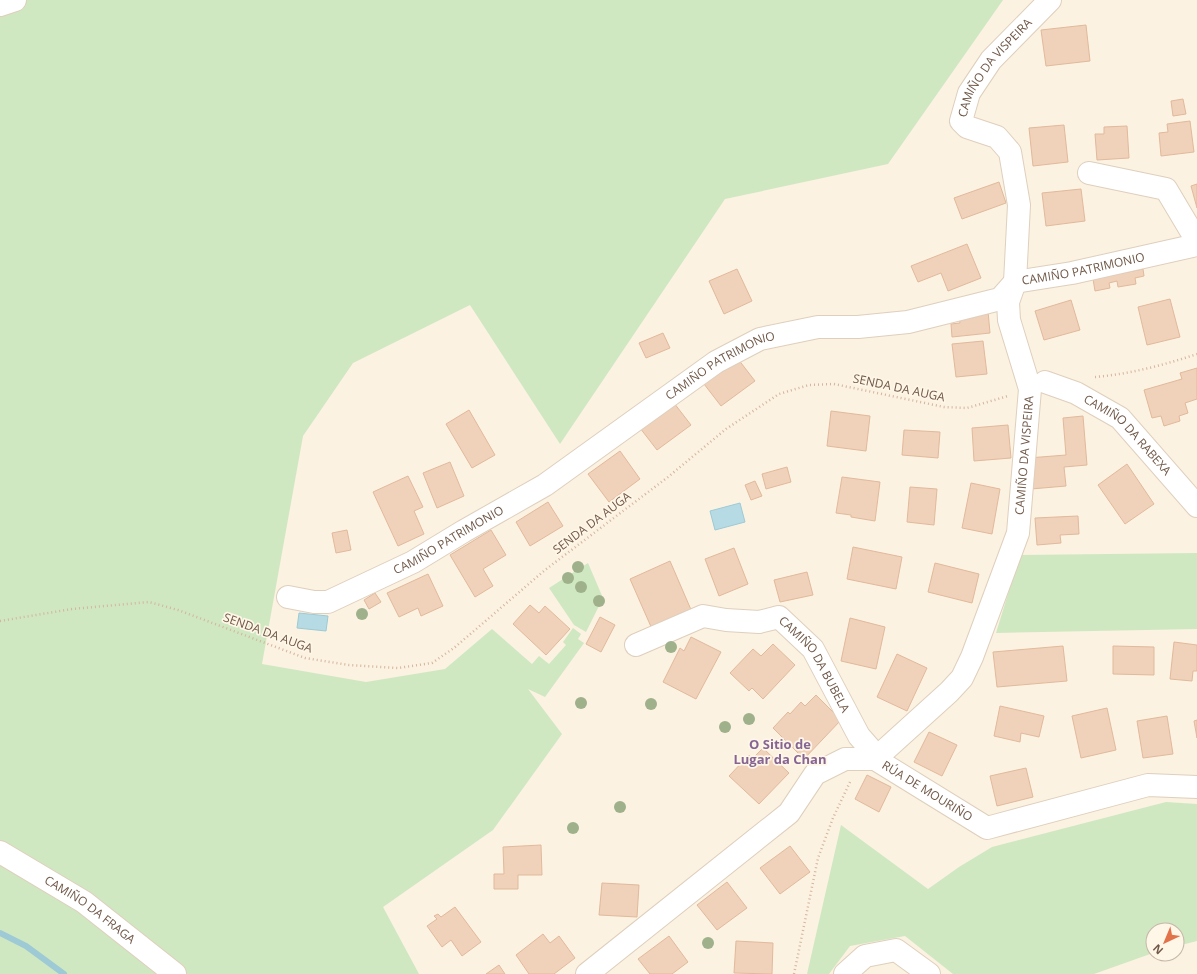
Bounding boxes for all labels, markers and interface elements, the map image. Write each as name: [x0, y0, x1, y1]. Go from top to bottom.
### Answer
street label: CAMIÑO DA VISPEIRA: [954, 14, 1036, 119]
street label: CAMIÑO PATRIMONIO: [1021, 248, 1146, 289]
street label: CAMIÑO PATRIMONIO: [662, 327, 776, 404]
street label: SENDA DA AUGA: [851, 369, 947, 406]
street label: CAMIÑO DA RABEXA: [1081, 390, 1176, 479]
street label: CAMIÑO DA VISPEIRA: [1011, 395, 1037, 516]
street label: SENDA DA AUGA: [549, 487, 635, 558]
street label: CAMIÑO PATRIMONIO: [390, 501, 507, 578]
street label: SENDA DA AUGA: [221, 609, 316, 657]
street label: CAMIÑO DA BUBELA: [775, 612, 854, 716]
district label: O Sitio de Lugar da Chan: [733, 735, 827, 768]
street label: RÚA DE MOURIÑO: [879, 756, 976, 825]
street label: CAMIÑO DA FRAGA: [42, 871, 139, 948]
north arrow: [1145, 922, 1185, 962]
text: N: [1149, 941, 1166, 958]

